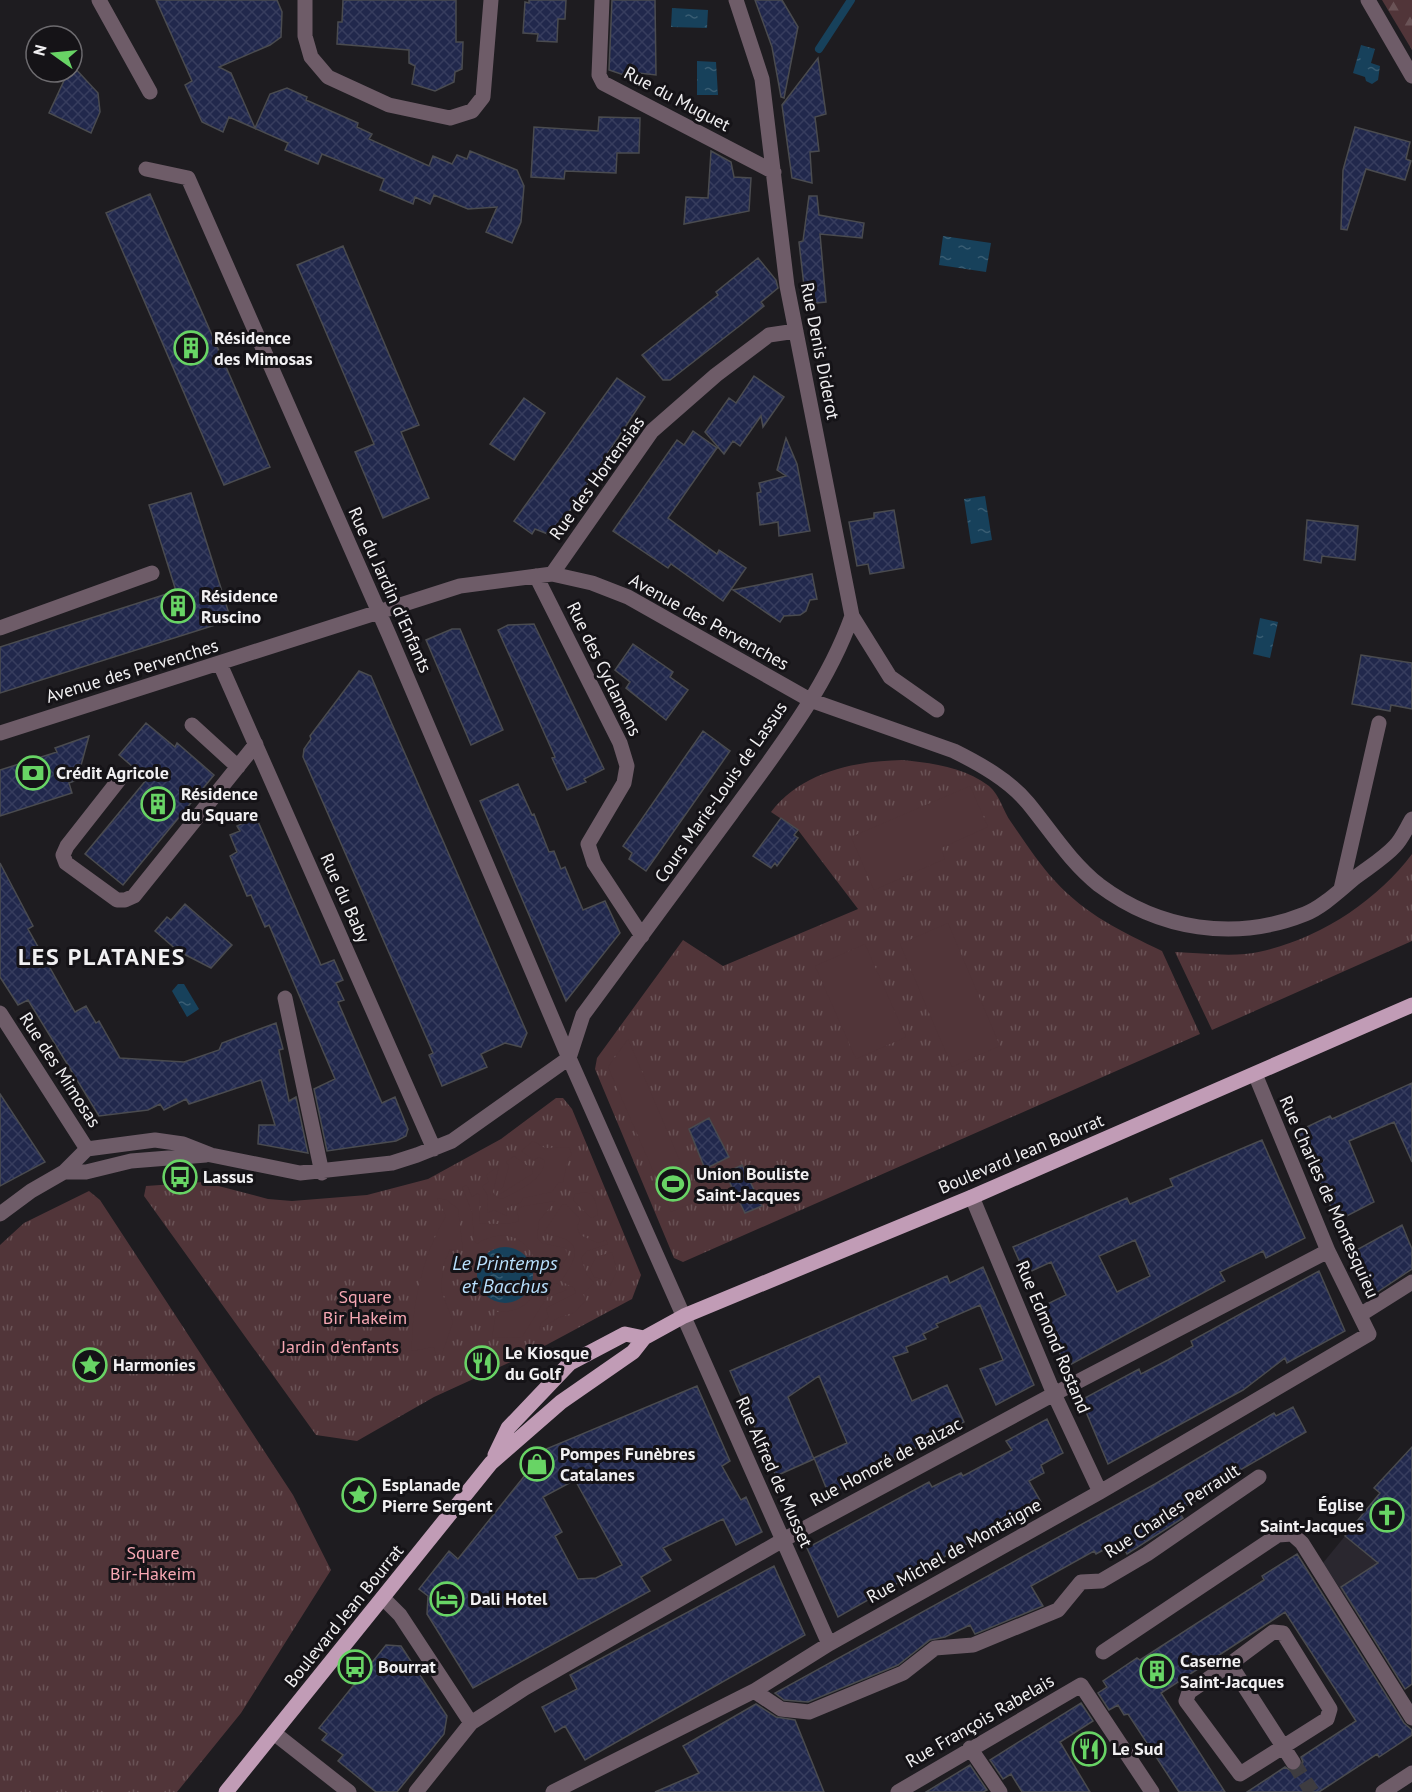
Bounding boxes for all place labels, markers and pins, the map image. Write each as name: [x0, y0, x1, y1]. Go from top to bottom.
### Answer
place label: Résidence des Mimosas: [214, 326, 313, 370]
building icon: Résidence des Mimosas: [173, 330, 209, 366]
place label: Résidence Ruscino: [201, 584, 278, 628]
building icon: Résidence Ruscino: [160, 588, 196, 624]
bank icon: Crédit Agricole: [15, 755, 51, 791]
place label: Crédit Agricole: [56, 761, 169, 784]
place label: Résidence du Square: [181, 782, 258, 826]
building icon: Résidence du Square: [140, 786, 176, 822]
bus stop icon: Lassus: [162, 1159, 198, 1195]
place label: Union Bouliste Saint-Jacques: [696, 1162, 809, 1206]
place label: Lassus: [203, 1165, 254, 1188]
sports icon: Union Bouliste Saint-Jacques: [655, 1166, 691, 1202]
place label: Le Kiosque du Golf: [505, 1341, 589, 1385]
restaurant icon: Le Kiosque du Golf: [464, 1345, 500, 1381]
place icon: Harmonies: [72, 1347, 108, 1383]
place label: Harmonies: [113, 1353, 196, 1376]
place label: Pompes Funèbres Catalanes: [560, 1442, 696, 1486]
shop icon: Pompes Funèbres Catalanes: [519, 1446, 555, 1482]
place label: Esplanade Pierre Sergent: [382, 1473, 493, 1517]
place icon: Esplanade Pierre Sergent: [341, 1477, 377, 1513]
place label: Église Saint-Jacques: [1260, 1493, 1364, 1537]
church icon: Église Saint-Jacques: [1369, 1497, 1405, 1533]
hotel icon: Dali Hotel: [429, 1581, 465, 1617]
place label: Dali Hotel: [470, 1587, 548, 1610]
bus stop icon: Bourrat: [337, 1649, 373, 1685]
place label: Caserne Saint-Jacques: [1180, 1649, 1284, 1693]
building icon: Caserne Saint-Jacques: [1139, 1653, 1175, 1689]
place label: Bourrat: [378, 1656, 436, 1678]
restaurant icon: Le Sud: [1071, 1731, 1107, 1767]
place label: Le Sud: [1112, 1737, 1163, 1760]

